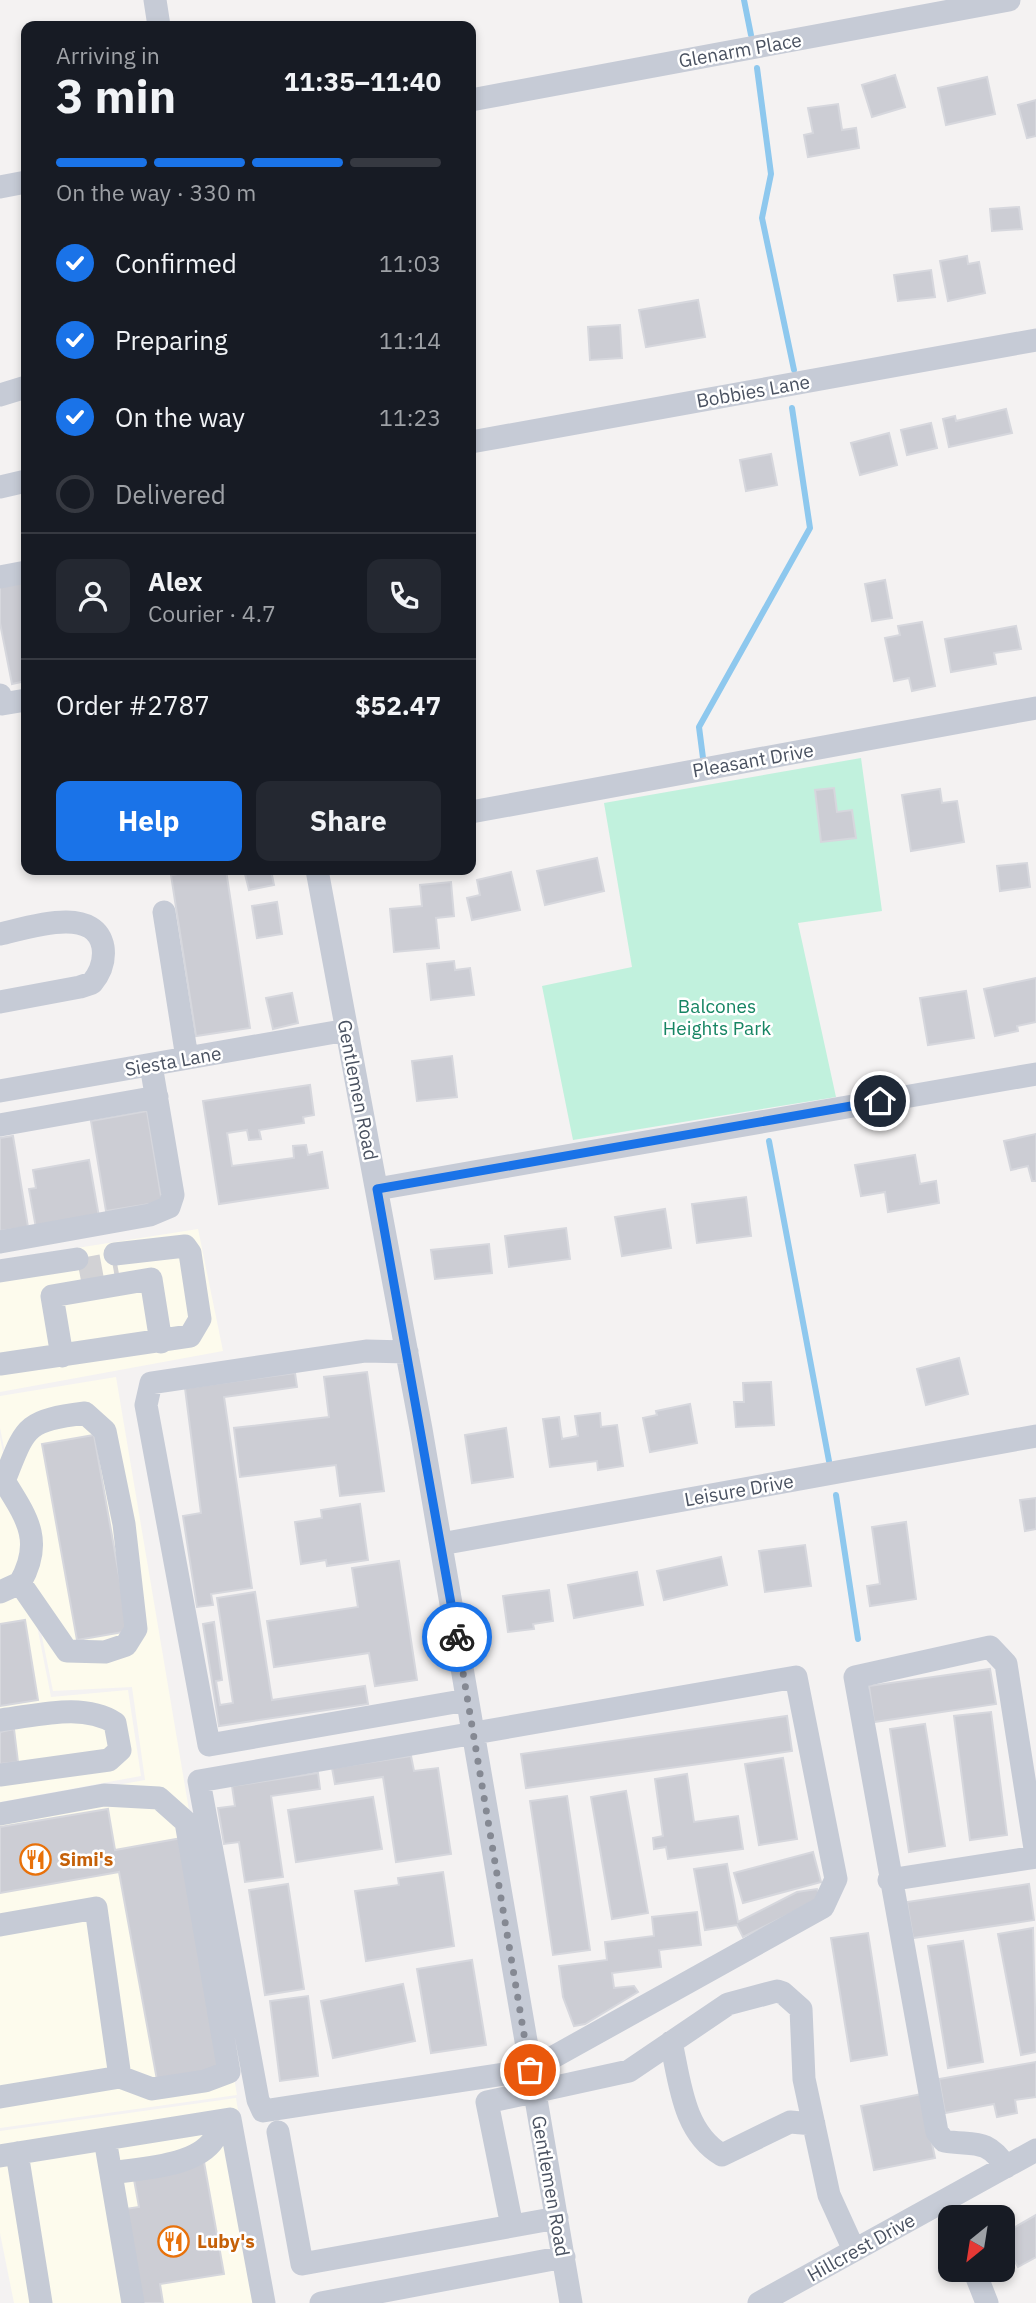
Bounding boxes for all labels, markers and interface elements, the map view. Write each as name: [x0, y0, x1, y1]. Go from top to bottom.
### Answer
street label: Glenarm Place: [677, 27, 803, 73]
text: Arriving in: [56, 40, 160, 70]
text: 11:35–11:40: [284, 64, 441, 98]
text: 3 min: [56, 66, 176, 126]
text: On the way · 330 m: [56, 177, 256, 207]
icon: check: [56, 244, 94, 282]
text: Confirmed: [115, 246, 237, 280]
text: 11:03: [379, 248, 441, 278]
icon: check: [56, 321, 94, 359]
text: Preparing: [115, 323, 228, 357]
text: 11:14: [379, 325, 441, 355]
street label: Bobbies Lane: [694, 369, 812, 413]
icon: check: [56, 398, 94, 436]
text: On the way: [115, 400, 245, 434]
text: 11:23: [379, 402, 441, 432]
text: Delivered: [115, 477, 226, 511]
button: person: [56, 559, 130, 633]
button: phone: [367, 559, 441, 633]
text: Alex: [148, 564, 202, 598]
text: Courier · 4.7: [148, 598, 276, 628]
text: Order #2787: [56, 688, 210, 722]
text: $52.47: [355, 688, 441, 722]
street label: Pleasant Drive: [690, 738, 816, 782]
button: Help: [56, 781, 242, 861]
button: Share: [256, 781, 441, 861]
park label: Balcones Heights Park: [663, 994, 771, 1040]
street label: Gentlemen Road: [333, 1018, 383, 1162]
street label: Siesta Lane: [123, 1041, 223, 1081]
pin: [850, 1071, 910, 1131]
icon: home: [861, 1082, 899, 1120]
street label: Leisure Drive: [683, 1469, 795, 1511]
courier: [422, 1602, 492, 1672]
icon: bike: [438, 1618, 476, 1656]
restaurant icon: Simi's: [19, 1842, 53, 1876]
place label: Simi's: [59, 1847, 113, 1871]
pin: [500, 2040, 560, 2100]
icon: bag: [511, 2051, 549, 2089]
street label: Gentlemen Road: [527, 2114, 575, 2258]
north arrow: [938, 2205, 1015, 2282]
map controls: [938, 2205, 1015, 2282]
street label: Hillcrest Drive: [803, 2207, 919, 2287]
restaurant icon: Luby's: [157, 2224, 191, 2258]
place label: Luby's: [197, 2229, 255, 2253]

